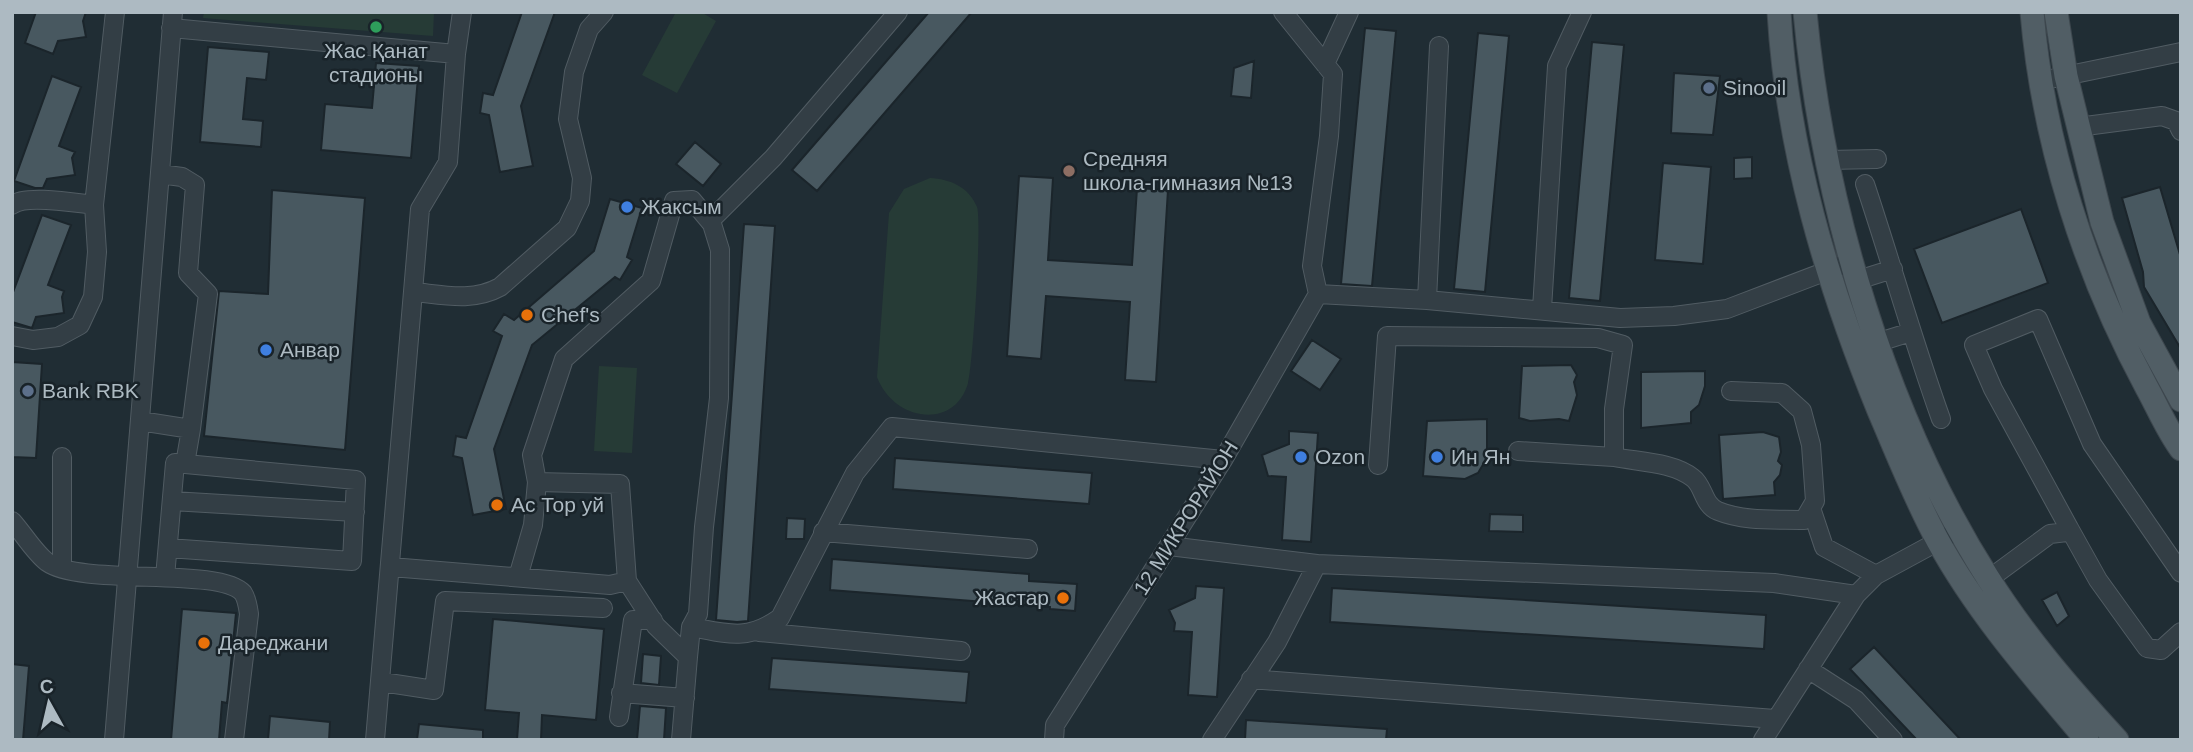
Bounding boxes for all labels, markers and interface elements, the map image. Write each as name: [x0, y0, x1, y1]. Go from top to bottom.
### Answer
marker: Жас Қанат стадионы: [368, 19, 384, 35]
place label: Жас Қанат стадионы: [324, 39, 428, 86]
place label: Sinooil: [1723, 76, 1786, 99]
marker: Sinooil: [1701, 80, 1717, 96]
place label: Средняя школа-гимназия №13: [1083, 147, 1293, 194]
marker: Средняя школа-гимназия №13: [1061, 163, 1077, 179]
place label: Жаксым: [641, 195, 722, 218]
marker: Жаксым: [619, 199, 635, 215]
place label: Chef's: [541, 303, 600, 326]
marker: Chef's: [519, 307, 535, 323]
place label: Анвар: [280, 338, 340, 361]
marker: Анвар: [258, 342, 274, 358]
place label: Bank RBK: [42, 379, 139, 402]
marker: Bank RBK: [20, 383, 36, 399]
street label: 12 МИКРОРАЙОН: [1129, 437, 1242, 599]
place label: Ozon: [1315, 445, 1365, 468]
place label: Ин Ян: [1451, 445, 1510, 468]
marker: Ozon: [1293, 449, 1309, 465]
marker: Ин Ян: [1429, 449, 1445, 465]
place label: Ас Тор уй: [511, 493, 604, 516]
marker: Ас Тор уй: [489, 497, 505, 513]
place label: Жастар: [974, 586, 1049, 609]
marker: Жастар: [1055, 590, 1071, 606]
place label: Дареджани: [218, 631, 328, 654]
marker: Дареджани: [196, 635, 212, 651]
north arrow: [14, 668, 84, 738]
text: С: [38, 675, 55, 698]

